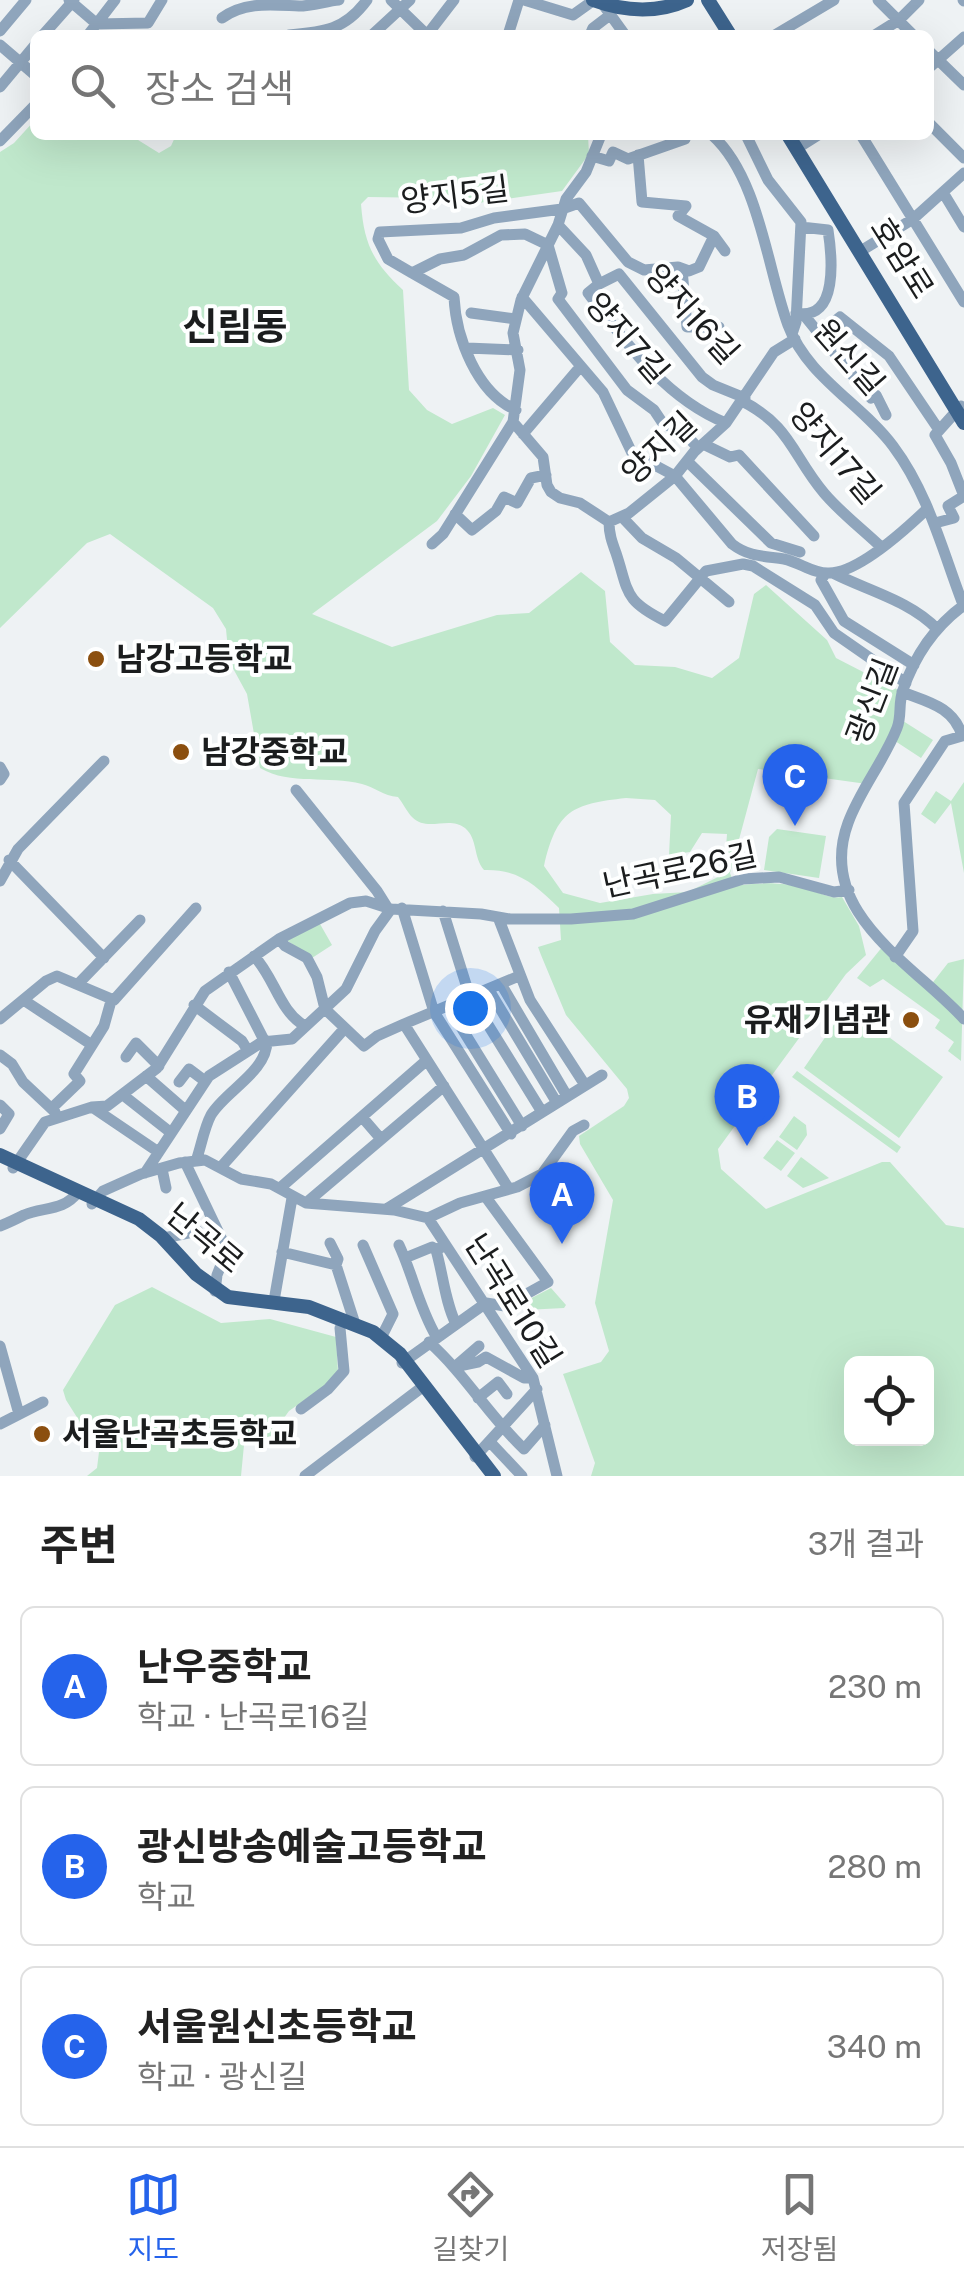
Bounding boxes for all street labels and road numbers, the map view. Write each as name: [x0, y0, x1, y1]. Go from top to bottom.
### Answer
street label: 양지5길: [399, 170, 511, 219]
street label: 호암로: [863, 210, 942, 305]
street label: 양지16길: [638, 256, 747, 371]
street label: 양지7길: [578, 285, 677, 390]
street label: 원신길: [806, 311, 892, 402]
street label: 양지17길: [782, 395, 888, 511]
street label: 양지길: [614, 404, 704, 491]
street label: 광신길: [838, 653, 905, 749]
street label: 난곡로26길: [599, 835, 760, 904]
street label: 난곡로: [160, 1195, 251, 1280]
street label: 난곡로10길: [458, 1227, 569, 1374]

